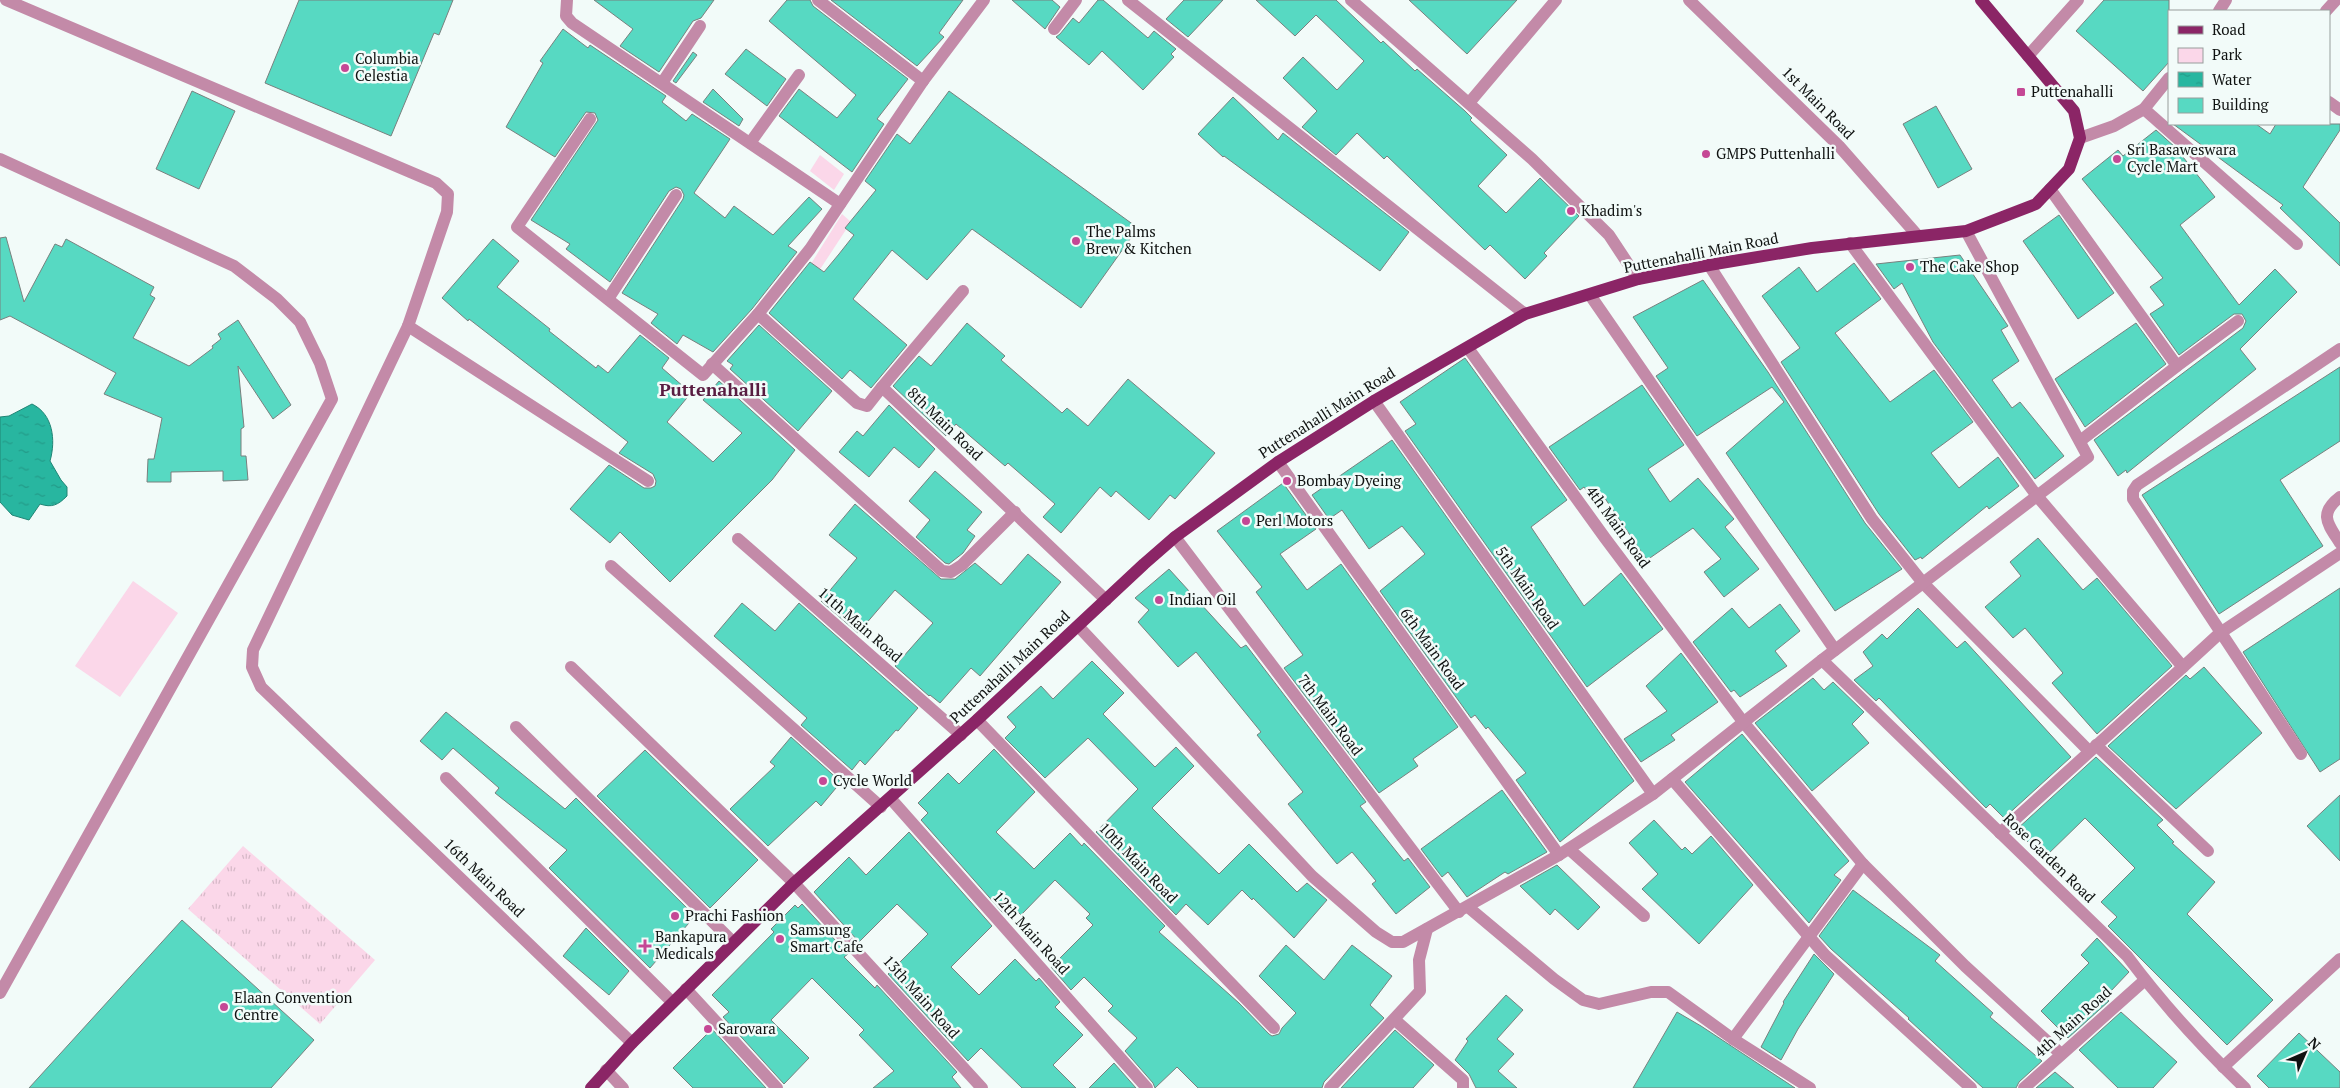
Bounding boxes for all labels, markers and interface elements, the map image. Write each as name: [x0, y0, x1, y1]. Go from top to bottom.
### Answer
legend: [2168, 10, 2330, 125]
text: Road: [2212, 19, 2245, 39]
text: Park: [2212, 44, 2242, 64]
place label: Columbia Celestia: [355, 48, 419, 85]
marker: Columbia Celestia: [339, 62, 351, 74]
street label: 1st Main Road: [1778, 62, 1859, 143]
text: Water: [2212, 69, 2252, 89]
place label: Puttenahalli: [2031, 81, 2114, 101]
marker: Puttenahalli: [2015, 86, 2027, 98]
text: Building: [2212, 94, 2270, 114]
place label: Sri Basaweswara Cycle Mart: [2127, 139, 2237, 176]
place label: GMPS Puttenhalli: [1716, 143, 1835, 163]
marker: GMPS Puttenhalli: [1700, 148, 1712, 160]
marker: Sri Basaweswara Cycle Mart: [2111, 153, 2123, 165]
place label: Khadim's: [1581, 200, 1642, 220]
marker: Khadim's: [1565, 205, 1577, 217]
place label: The Palms Brew & Kitchen: [1086, 221, 1192, 258]
street label: Puttenahalli Main Road: [1622, 227, 1780, 277]
marker: The Palms Brew & Kitchen: [1070, 235, 1082, 247]
place label: The Cake Shop: [1920, 256, 2019, 276]
marker: The Cake Shop: [1904, 261, 1916, 273]
street label: Puttenahalli Main Road: [1254, 362, 1399, 462]
district label: Puttenahalli: [659, 377, 767, 401]
street label: 8th Main Road: [904, 382, 988, 464]
place label: Bombay Dyeing: [1297, 470, 1402, 490]
marker: Bombay Dyeing: [1281, 475, 1293, 487]
street label: 4th Main Road: [1582, 481, 1655, 572]
place label: Perl Motors: [1256, 510, 1333, 530]
marker: Perl Motors: [1240, 515, 1252, 527]
street label: 5th Main Road: [1492, 542, 1564, 633]
street label: 11th Main Road: [814, 582, 907, 666]
place label: Indian Oil: [1169, 589, 1236, 609]
marker: Indian Oil: [1153, 594, 1165, 606]
street label: 6th Main Road: [1396, 603, 1469, 694]
street label: Puttenahalli Main Road: [945, 605, 1074, 727]
street label: 7th Main Road: [1294, 670, 1368, 759]
place label: Cycle World: [833, 770, 912, 790]
marker: Cycle World: [817, 775, 829, 787]
street label: Rose Garden Road: [1999, 808, 2100, 906]
street label: 10th Main Road: [1095, 818, 1182, 907]
street label: 16th Main Road: [440, 834, 529, 921]
street label: 12th Main Road: [989, 887, 1074, 978]
place label: Prachi Fashion: [685, 905, 784, 925]
marker: Prachi Fashion: [669, 910, 681, 922]
place label: Samsung Smart Cafe: [790, 919, 863, 956]
place label: Bankapura Medicals: [655, 926, 727, 963]
marker: Samsung Smart Cafe: [774, 933, 786, 945]
marker: Bankapura Medicals: [639, 940, 651, 952]
street label: 13th Main Road: [879, 951, 964, 1042]
street label: 4th Main Road: [2030, 981, 2115, 1061]
place label: Elaan Convention Centre: [234, 987, 353, 1024]
marker: Elaan Convention Centre: [218, 1001, 230, 1013]
place label: Sarovara: [718, 1018, 776, 1038]
marker: Sarovara: [702, 1023, 714, 1035]
north arrow: [2280, 1028, 2330, 1078]
text: N: [2304, 1033, 2325, 1054]

